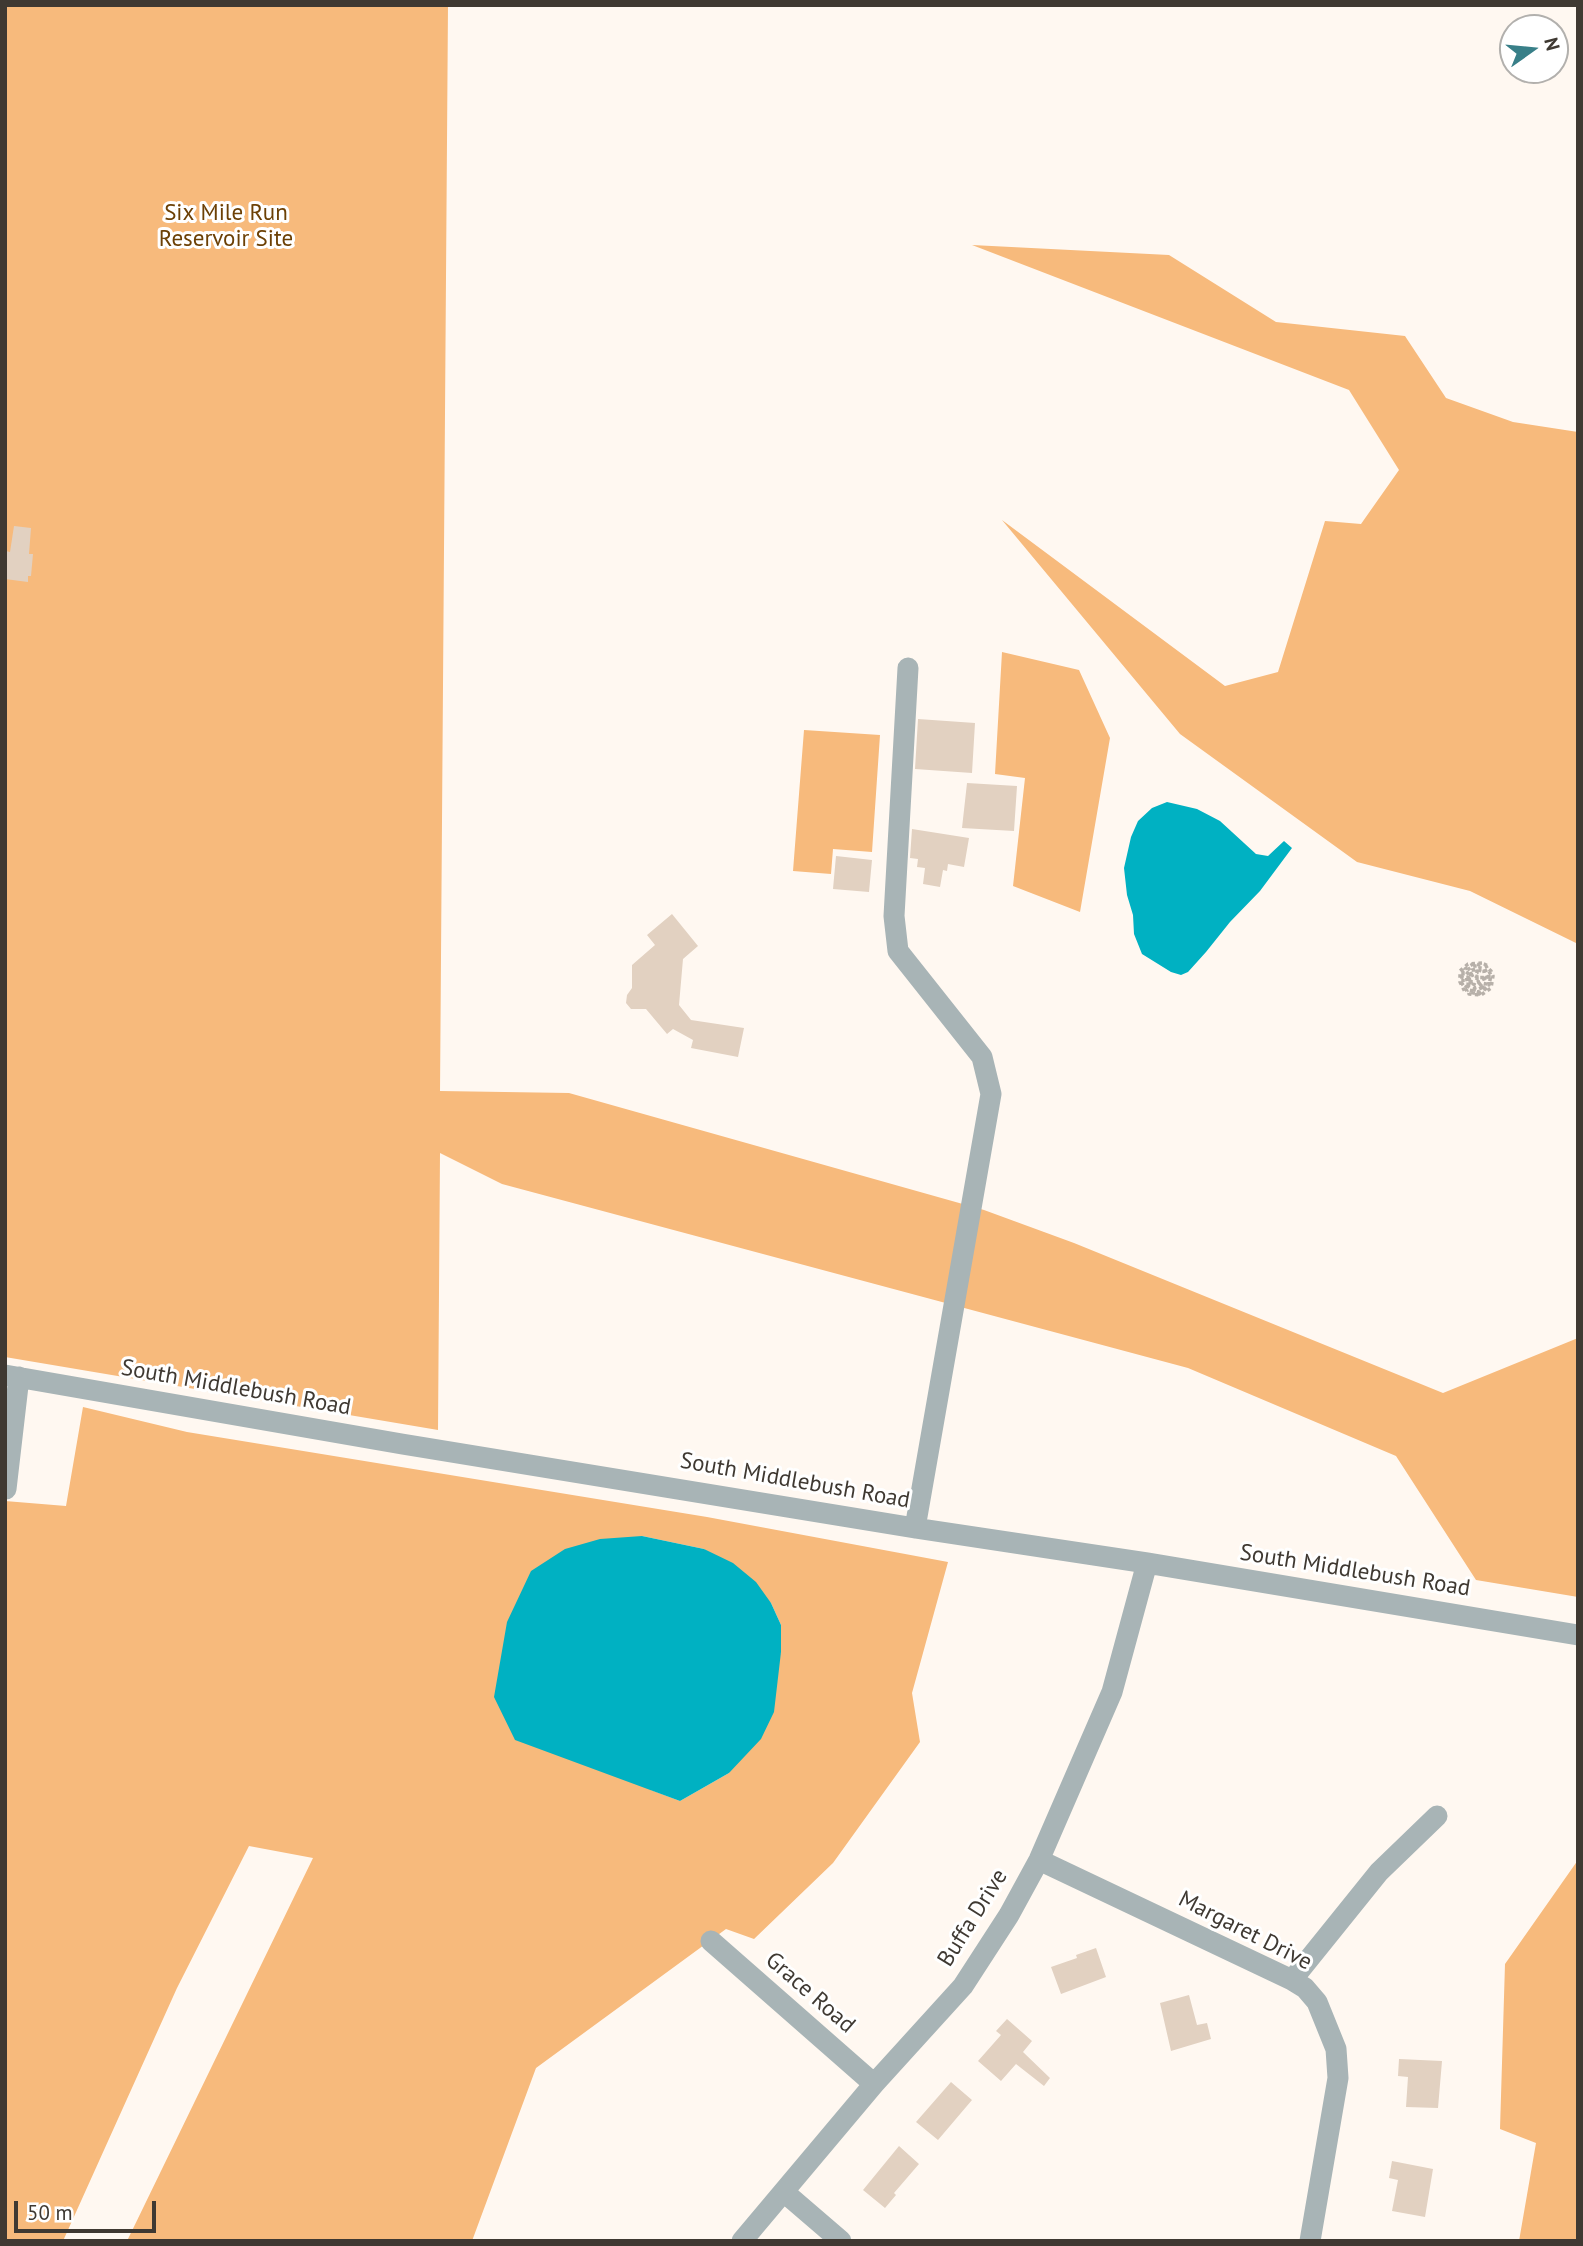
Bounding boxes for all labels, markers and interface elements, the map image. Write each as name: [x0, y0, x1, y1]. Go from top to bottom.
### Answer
north arrow: [1499, 14, 1569, 84]
text: N: [1539, 35, 1566, 53]
park label: Six Mile Run Reservoir Site: [159, 199, 293, 253]
street label: South Middlebush Road: [119, 1354, 353, 1422]
street label: South Middlebush Road: [678, 1447, 912, 1515]
street label: South Middlebush Road: [1238, 1539, 1472, 1603]
street label: Buffa Drive: [932, 1864, 1014, 1972]
street label: Margaret Drive: [1174, 1886, 1316, 1976]
street label: Grace Road: [760, 1947, 860, 2039]
scale bar: [18, 2186, 159, 2230]
text: 50 m: [27, 2199, 73, 2226]

